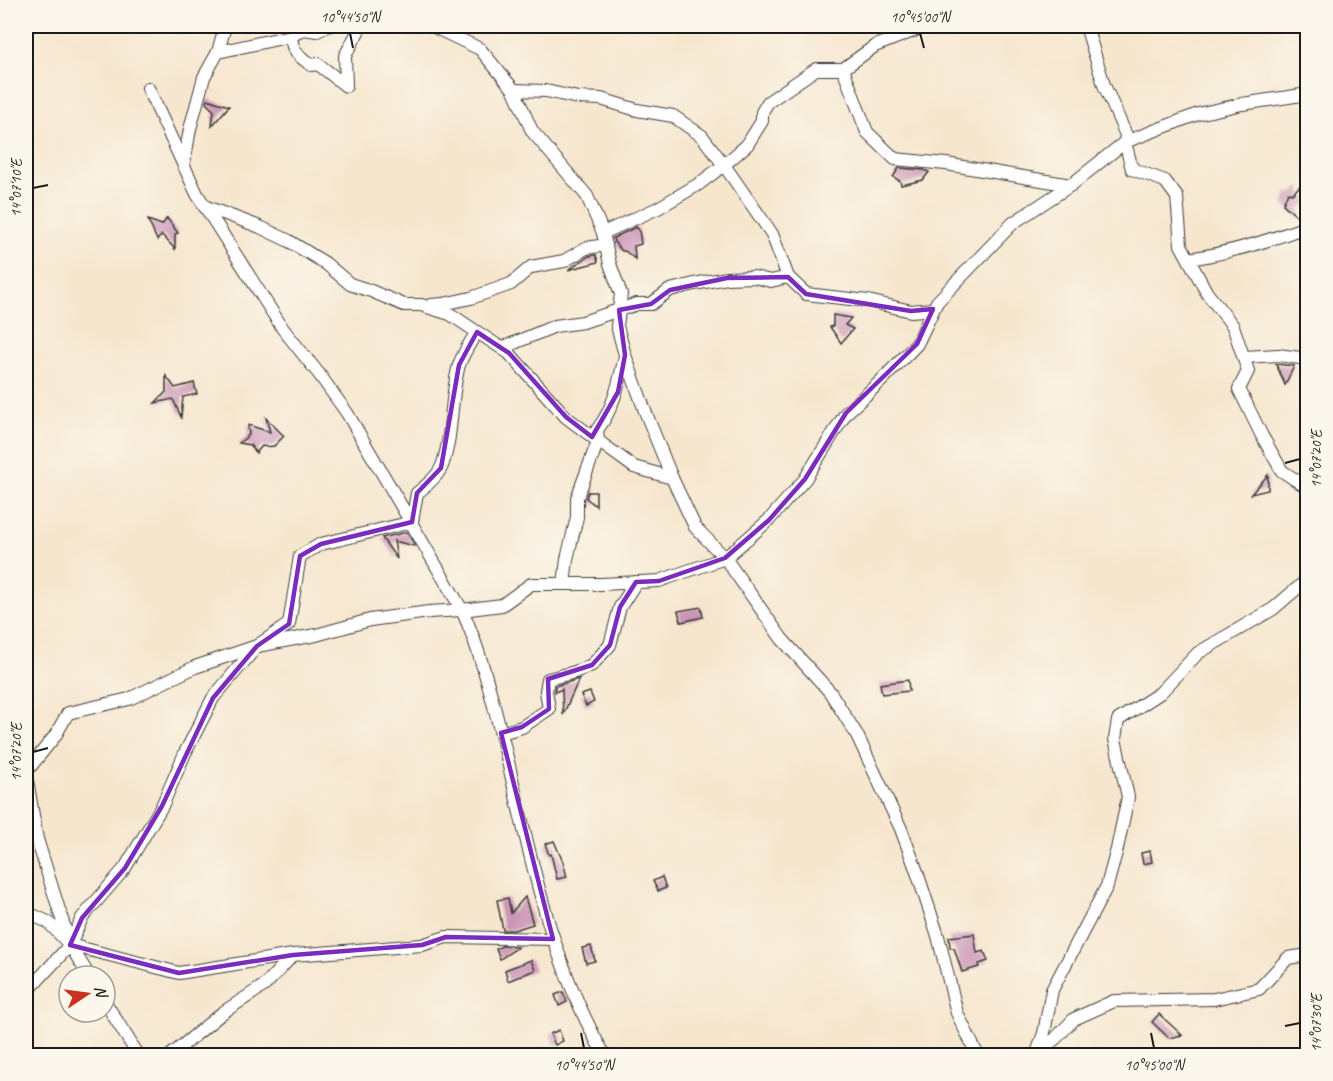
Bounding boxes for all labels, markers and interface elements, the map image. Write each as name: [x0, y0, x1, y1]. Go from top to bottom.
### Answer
text: 10°44'50"N: [320, 8, 383, 27]
text: 10°45'00"N: [890, 8, 953, 27]
text: 14°07'10"E: [7, 157, 26, 217]
text: 14°07'20"E: [1307, 428, 1326, 488]
text: 14°07'20"E: [7, 721, 26, 781]
north arrow: [57, 964, 117, 1024]
text: N: [90, 984, 112, 1001]
text: 14°07'30"E: [1307, 992, 1326, 1052]
text: 10°44'50"N: [554, 1056, 617, 1075]
text: 10°45'00"N: [1124, 1056, 1187, 1075]

